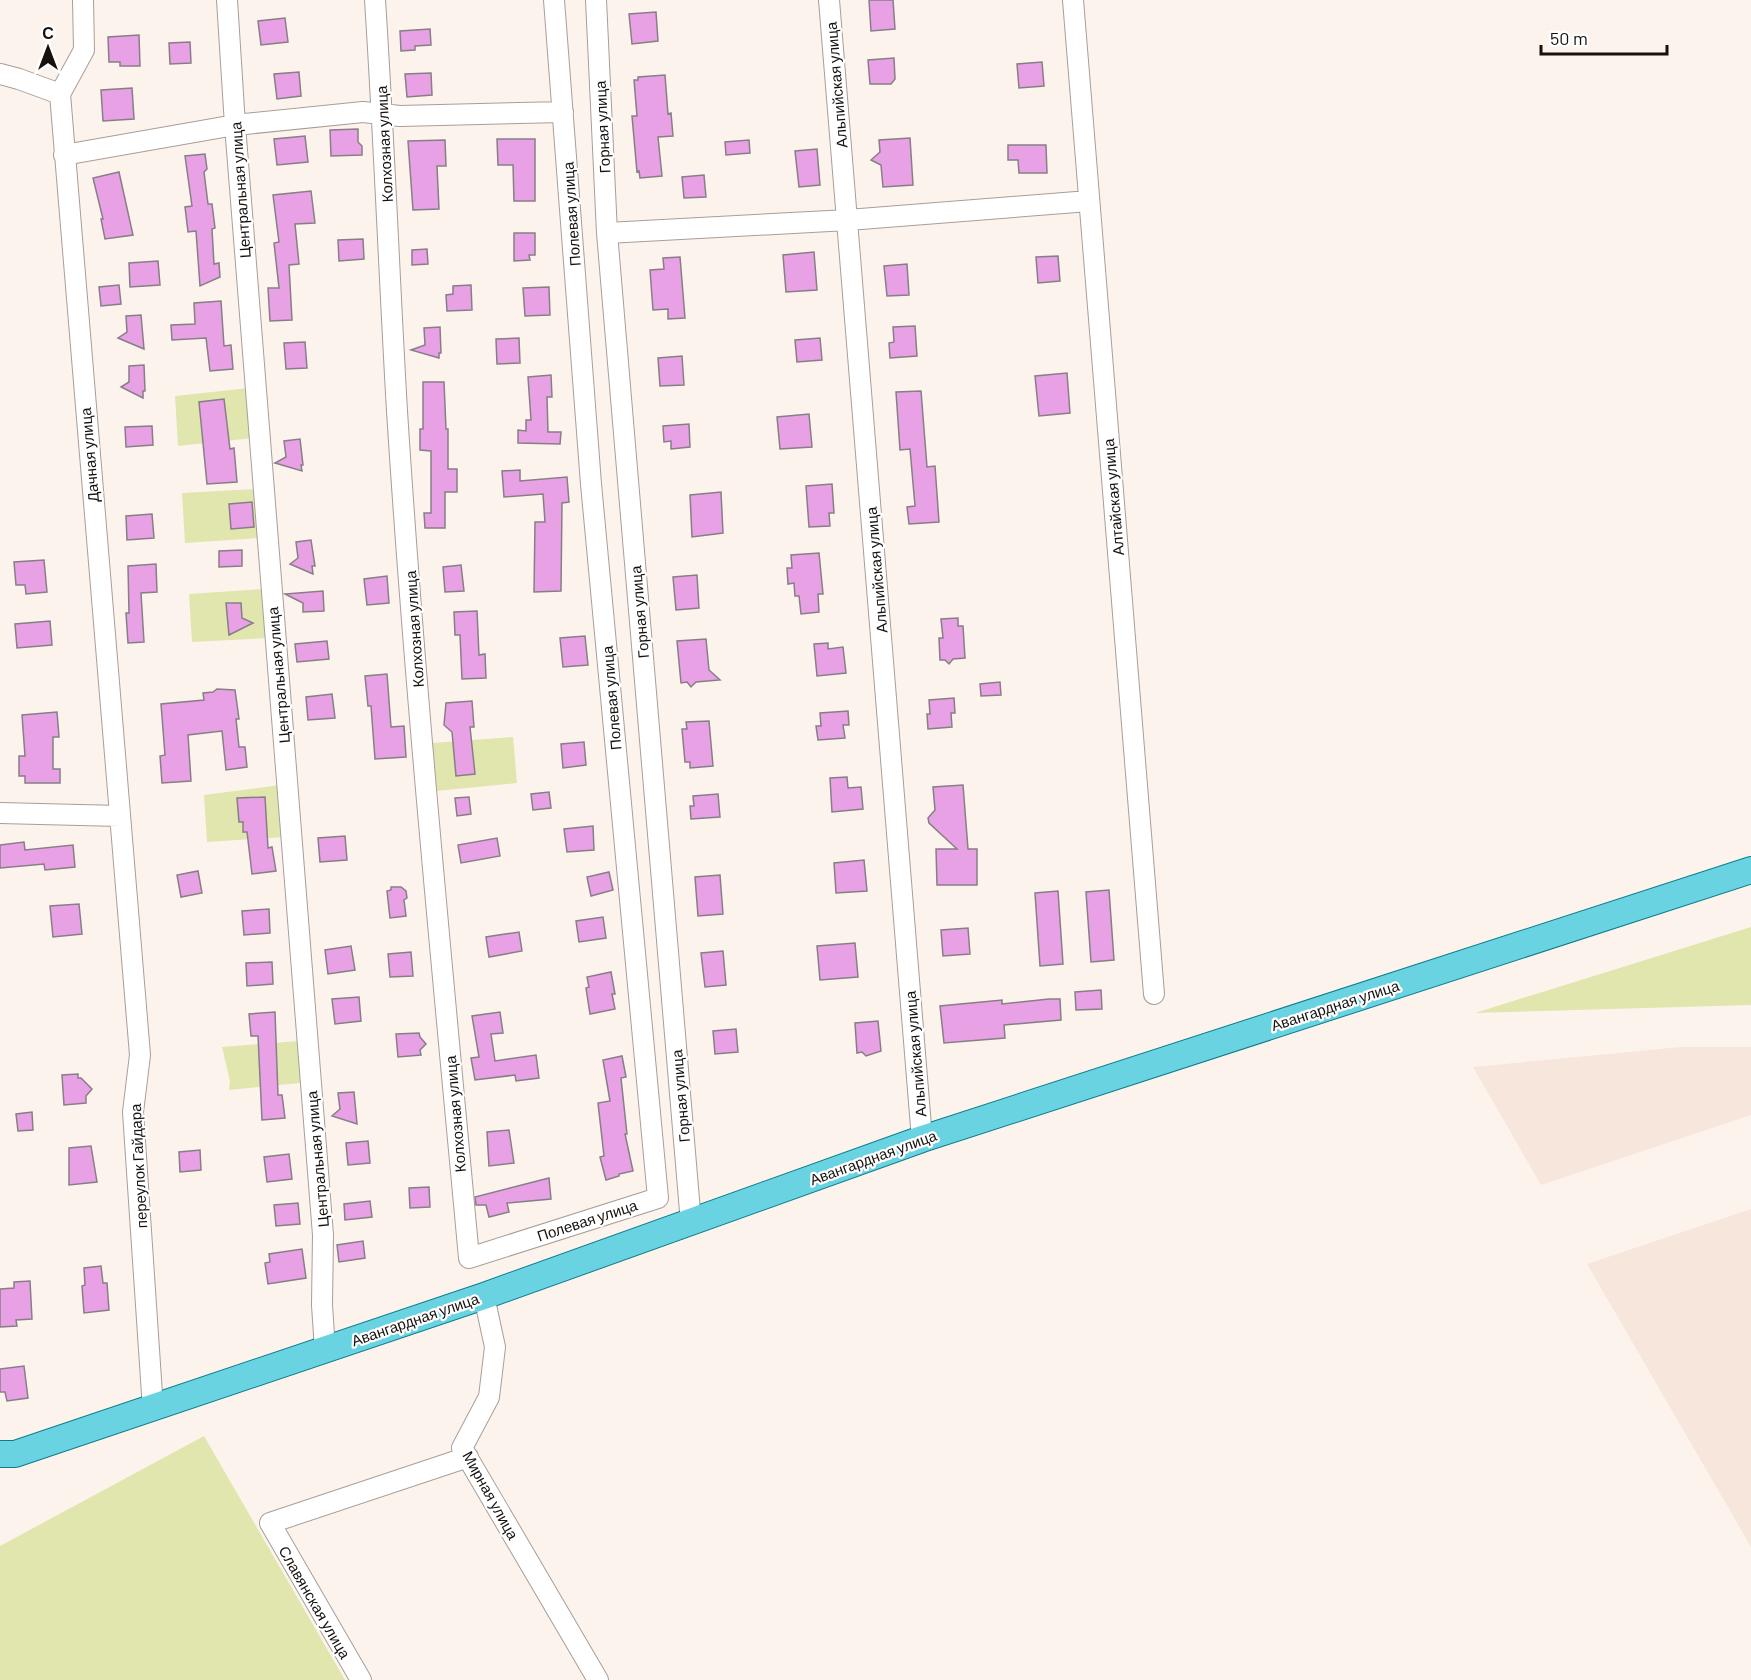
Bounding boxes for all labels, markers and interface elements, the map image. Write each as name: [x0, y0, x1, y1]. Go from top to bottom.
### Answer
north arrow: [18, 18, 78, 78]
scale bar: [1541, 18, 1667, 56]
street label: Альпийская улица: [821, 21, 850, 149]
text: С: [42, 23, 54, 42]
text: 50 m: [1550, 27, 1588, 49]
street label: Горная улица: [591, 80, 613, 174]
street label: Колхозная улица: [372, 85, 396, 203]
street label: Центральная улица: [226, 120, 254, 259]
street label: Полевая улица: [558, 161, 584, 267]
street label: Дачная улица: [76, 406, 102, 503]
street label: Алтайская улица: [1099, 437, 1127, 556]
street label: Альпийская улица: [861, 506, 890, 634]
street label: Горная улица: [626, 564, 652, 659]
street label: Колхозная улица: [401, 569, 427, 688]
street label: Центральная улица: [263, 605, 293, 744]
street label: Полевая улица: [597, 645, 625, 751]
street label: Авангардная улица: [1269, 976, 1402, 1034]
street label: Альпийская улица: [900, 990, 929, 1118]
street label: Горная улица: [667, 1048, 693, 1143]
street label: Колхозная улица: [441, 1054, 469, 1173]
street label: Центральная улица: [302, 1089, 332, 1228]
street label: переулок Гайдара: [126, 1103, 150, 1229]
street label: Авангардная улица: [807, 1125, 939, 1188]
street label: Полевая улица: [535, 1195, 640, 1245]
street label: Авангардная улица: [349, 1289, 482, 1349]
street label: Мирная улица: [459, 1448, 523, 1543]
street label: Славянская улица: [275, 1542, 355, 1662]

